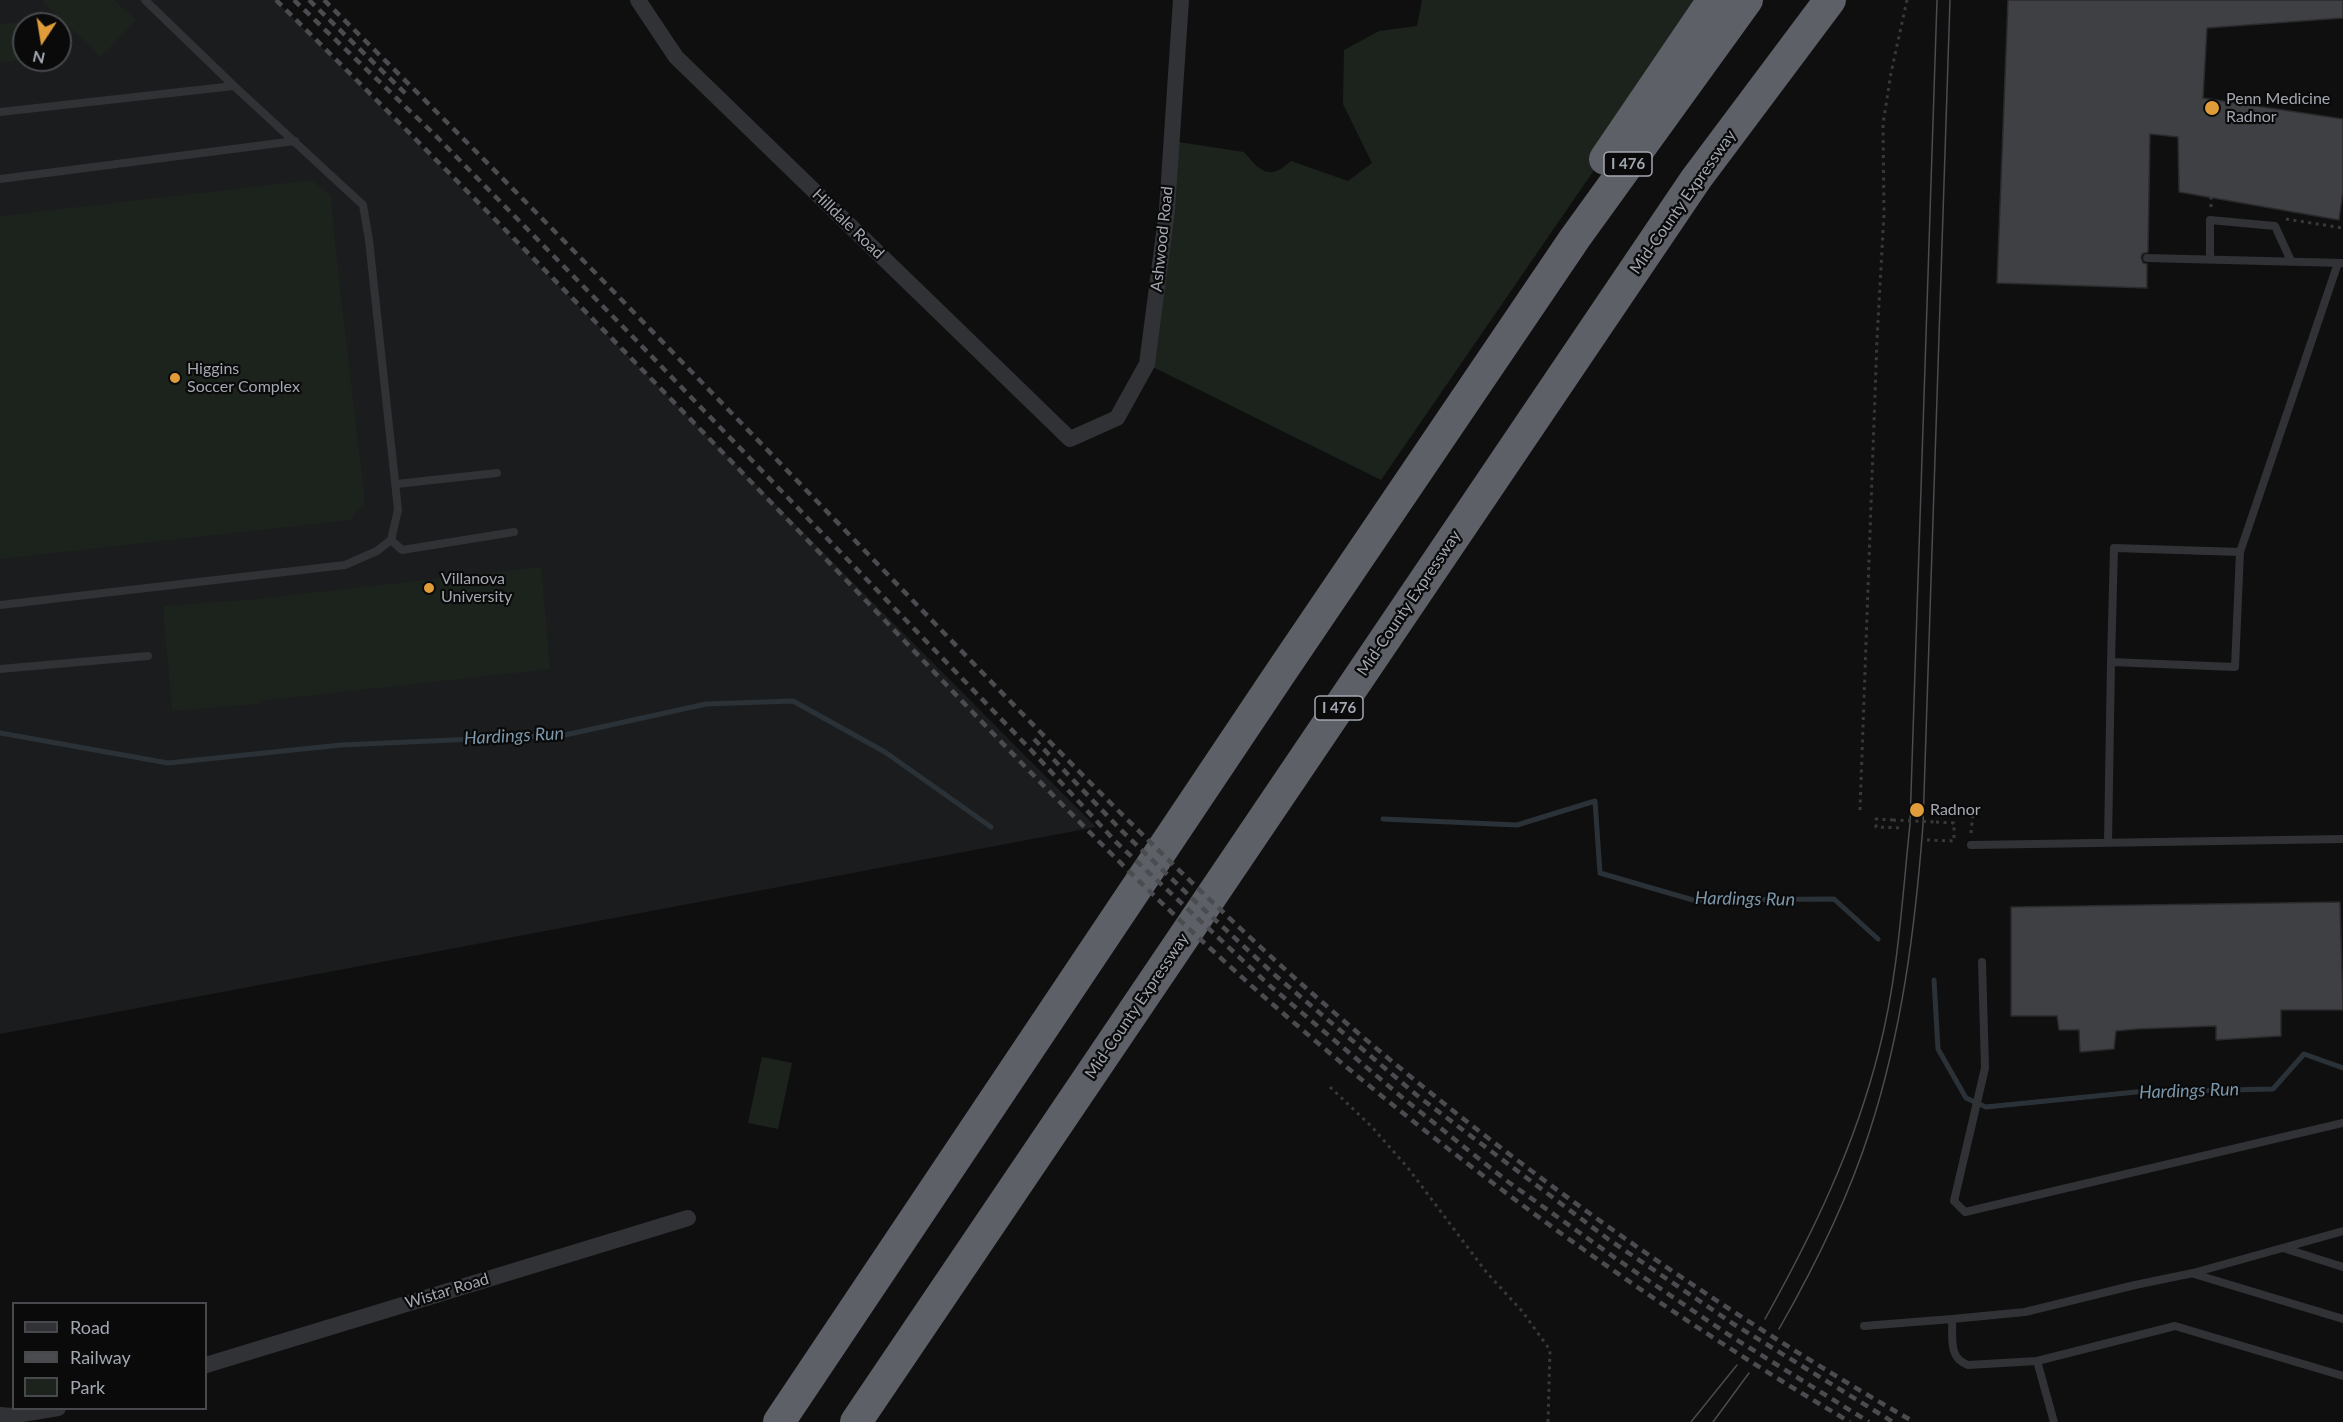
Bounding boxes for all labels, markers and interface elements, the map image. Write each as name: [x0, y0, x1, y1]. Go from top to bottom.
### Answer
north arrow: [12, 12, 72, 72]
text: N: [31, 48, 47, 69]
place label: Penn Medicine Radnor: [2226, 89, 2330, 127]
marker: Penn Medicine Radnor: [2203, 99, 2221, 117]
street label: Mid-County Expressway: [1626, 126, 1740, 278]
road number: I 476: [1604, 152, 1652, 176]
street label: Hilldale Road: [808, 185, 888, 263]
street label: Ashwood Road: [1147, 185, 1177, 293]
place label: Higgins Soccer Complex: [187, 359, 300, 397]
marker: Higgins Soccer Complex: [168, 371, 182, 385]
street label: Mid-County Expressway: [1353, 527, 1465, 679]
place label: Villanova University: [441, 569, 512, 607]
marker: Villanova University: [422, 581, 436, 595]
road number: I 476: [1315, 696, 1363, 720]
water label: Hardings Run: [463, 723, 565, 749]
place label: Radnor: [1930, 800, 1981, 820]
marker: Radnor: [1908, 801, 1926, 819]
water label: Hardings Run: [1695, 887, 1795, 911]
street label: Mid-County Expressway: [1081, 930, 1193, 1082]
water label: Hardings Run: [2139, 1078, 2239, 1104]
street label: Wistar Road: [403, 1269, 491, 1313]
legend: [12, 1302, 207, 1410]
text: Road: [70, 1316, 110, 1338]
text: Railway: [70, 1346, 131, 1368]
text: Park: [70, 1376, 105, 1398]

